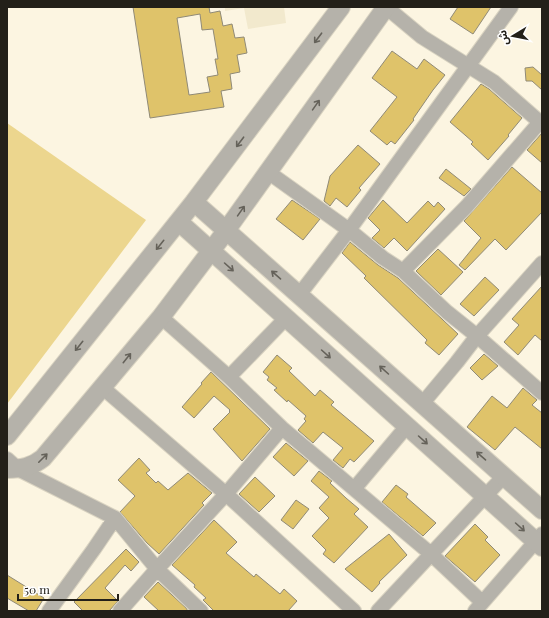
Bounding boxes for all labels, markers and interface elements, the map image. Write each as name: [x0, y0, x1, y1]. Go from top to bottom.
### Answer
north arrow: [493, 16, 533, 56]
text: ش: [494, 29, 511, 47]
one-way arrow: [314, 33, 322, 44]
one-way arrow: [312, 100, 320, 111]
one-way arrow: [236, 137, 244, 148]
one-way arrow: [236, 206, 245, 217]
one-way arrow: [156, 240, 165, 250]
one-way arrow: [223, 262, 233, 271]
one-way arrow: [271, 270, 281, 279]
one-way arrow: [75, 341, 83, 352]
one-way arrow: [320, 349, 331, 358]
one-way arrow: [122, 353, 131, 364]
one-way arrow: [379, 366, 389, 375]
one-way arrow: [417, 435, 427, 444]
one-way arrow: [476, 452, 487, 461]
one-way arrow: [38, 453, 48, 463]
one-way arrow: [514, 522, 525, 531]
scale bar: [18, 576, 118, 602]
text: 50 m: [24, 581, 50, 597]

